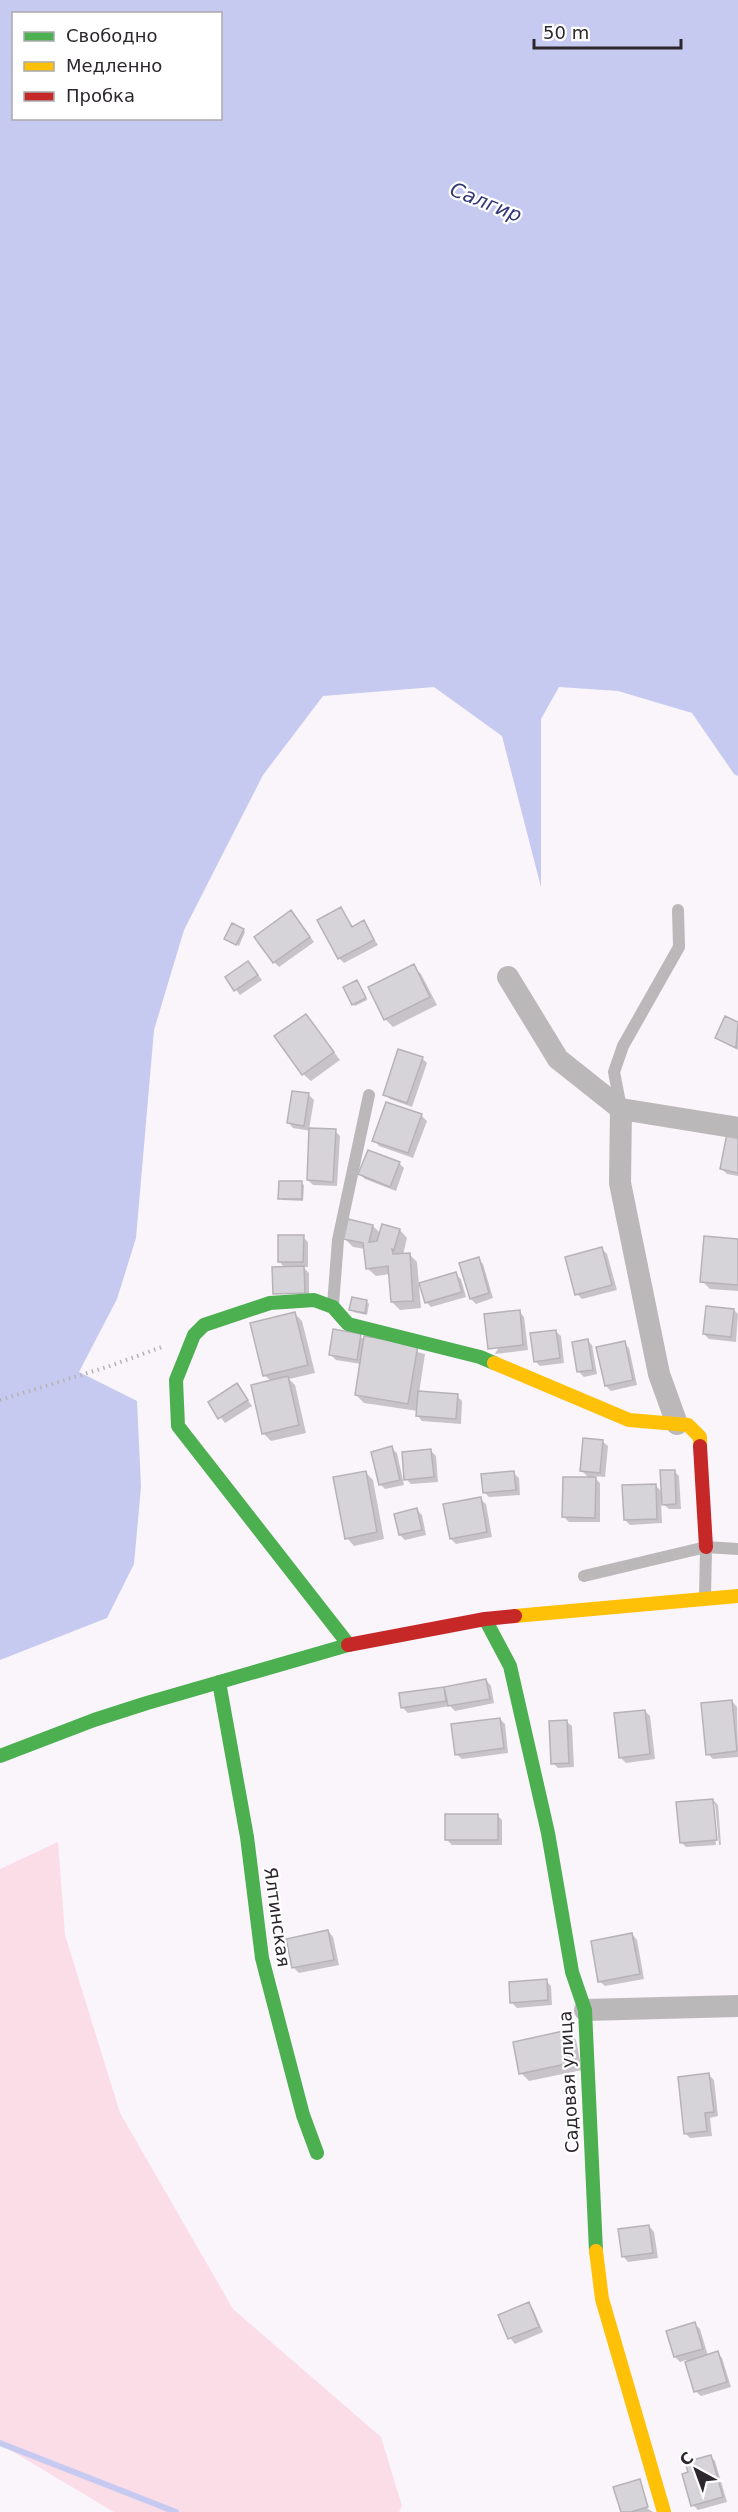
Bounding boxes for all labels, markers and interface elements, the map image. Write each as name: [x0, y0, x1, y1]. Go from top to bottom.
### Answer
legend: [12, 12, 222, 120]
scale bar: [534, 12, 681, 50]
text: 50 m: [543, 22, 589, 43]
text: Свободно: [66, 25, 158, 46]
text: Медленно: [66, 55, 162, 76]
text: Пробка: [66, 85, 135, 106]
water label: Салгир: [447, 177, 525, 227]
street label: Ялтинская: [260, 1866, 295, 1968]
street label: Садовая улица: [554, 2010, 583, 2154]
north arrow: [666, 2440, 726, 2500]
text: С: [676, 2448, 697, 2470]

